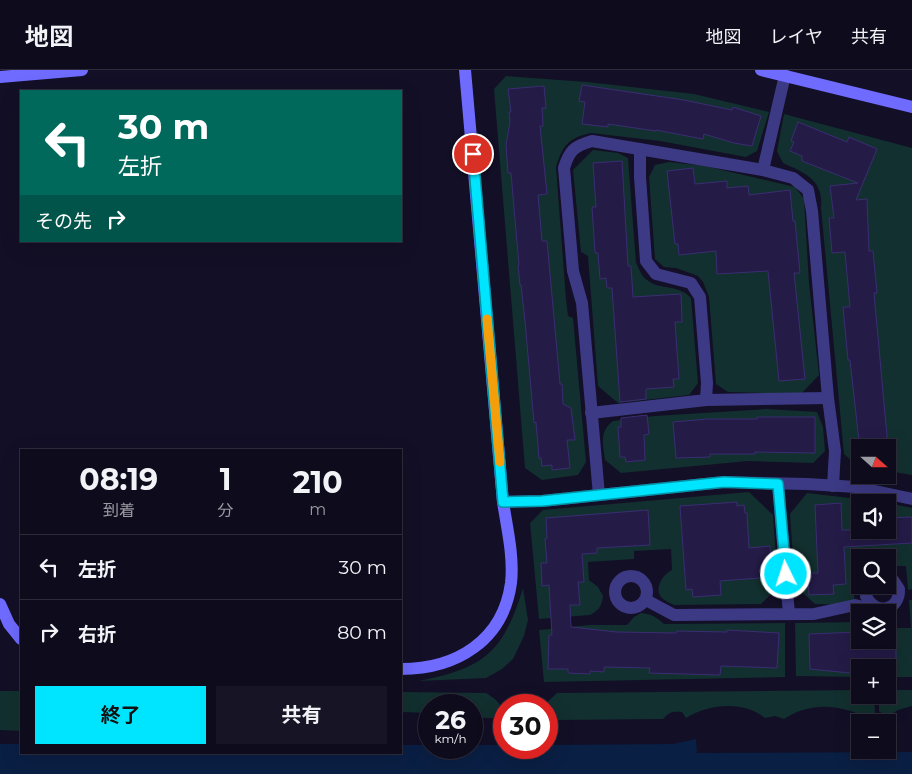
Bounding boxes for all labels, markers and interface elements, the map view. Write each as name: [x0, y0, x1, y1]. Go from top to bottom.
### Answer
text: 地図: [25, 22, 73, 51]
text: 地図: [706, 26, 742, 48]
text: レイヤ: [770, 26, 823, 48]
text: 共有: [851, 26, 887, 48]
text: 30 m: [118, 105, 209, 148]
icon: left: [35, 110, 100, 175]
pin: [452, 133, 494, 175]
icon: arrive: [459, 140, 487, 168]
text: 左折: [118, 153, 162, 180]
icon: right: [102, 205, 130, 233]
text: その先: [35, 210, 92, 233]
north arrow: [851, 439, 896, 484]
map controls: [851, 439, 896, 759]
text: 08:19: [79, 461, 158, 498]
text: 1: [220, 461, 231, 498]
text: 210: [293, 464, 343, 501]
button: sound: [851, 494, 896, 539]
text: m: [309, 500, 326, 519]
text: 到着: [103, 501, 135, 520]
text: 分: [218, 501, 234, 520]
position arrow: [759, 547, 811, 599]
button: search: [851, 549, 896, 594]
icon: left: [35, 553, 63, 581]
text: 30 m: [339, 556, 387, 579]
text: 左折: [78, 558, 116, 581]
button: layers: [851, 604, 896, 649]
icon: right: [35, 618, 63, 646]
text: 80 m: [337, 621, 387, 644]
text: 右折: [78, 623, 116, 646]
button: +: [851, 659, 896, 704]
button: 終了: [35, 686, 206, 744]
button: 共有: [216, 686, 387, 744]
speed limit sign: 30: [493, 694, 558, 759]
text: 26: [435, 705, 466, 735]
button: −: [851, 714, 896, 759]
text: km/h: [434, 731, 467, 746]

